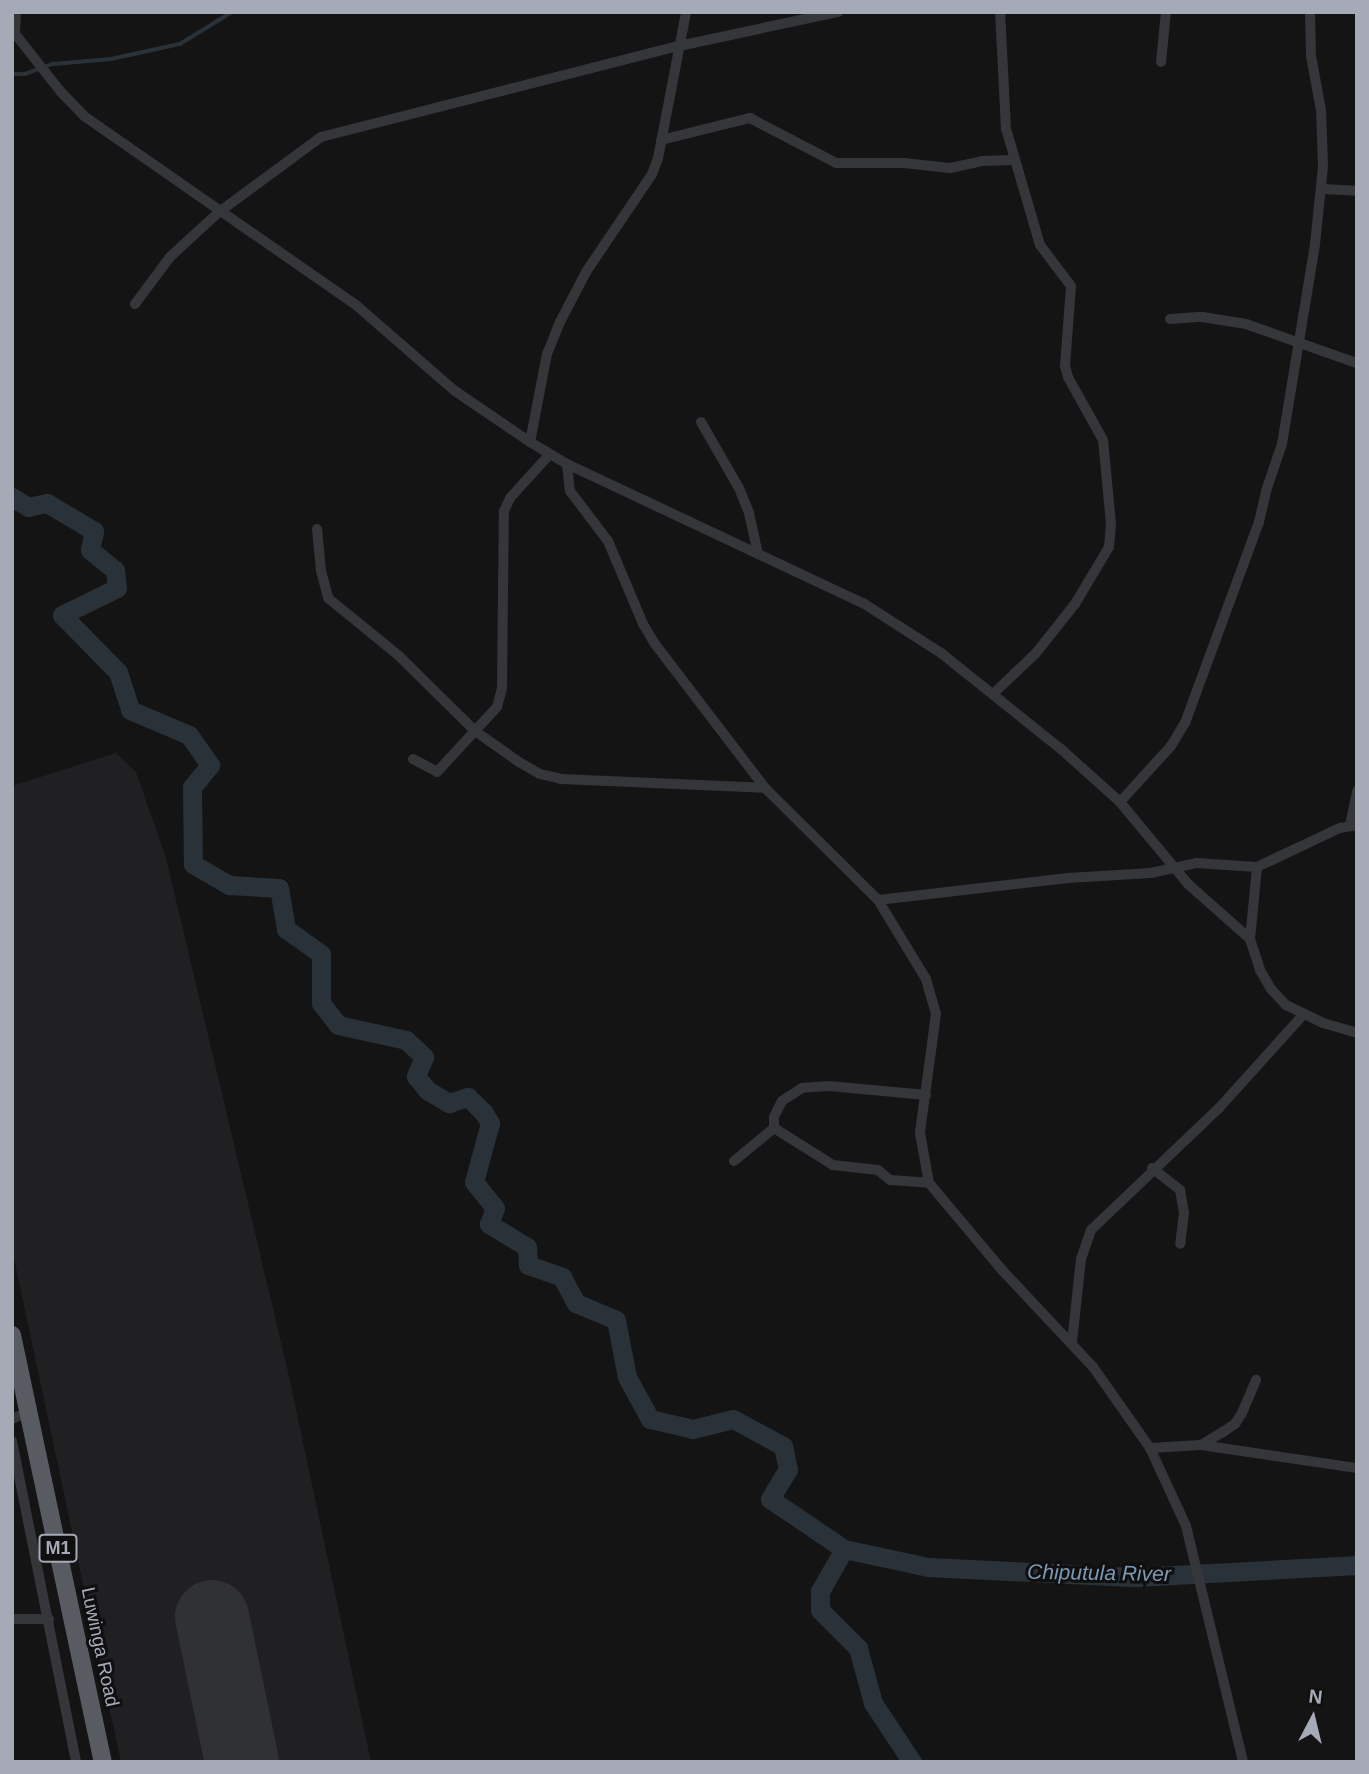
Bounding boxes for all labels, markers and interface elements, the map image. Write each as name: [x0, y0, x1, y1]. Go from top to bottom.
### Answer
road number: M1: [37, 1534, 79, 1562]
water label: Chiputula River: [1027, 1559, 1171, 1587]
street label: Luwinga Road: [76, 1585, 124, 1709]
north arrow: [1278, 1683, 1348, 1753]
text: N: [1308, 1685, 1324, 1708]

